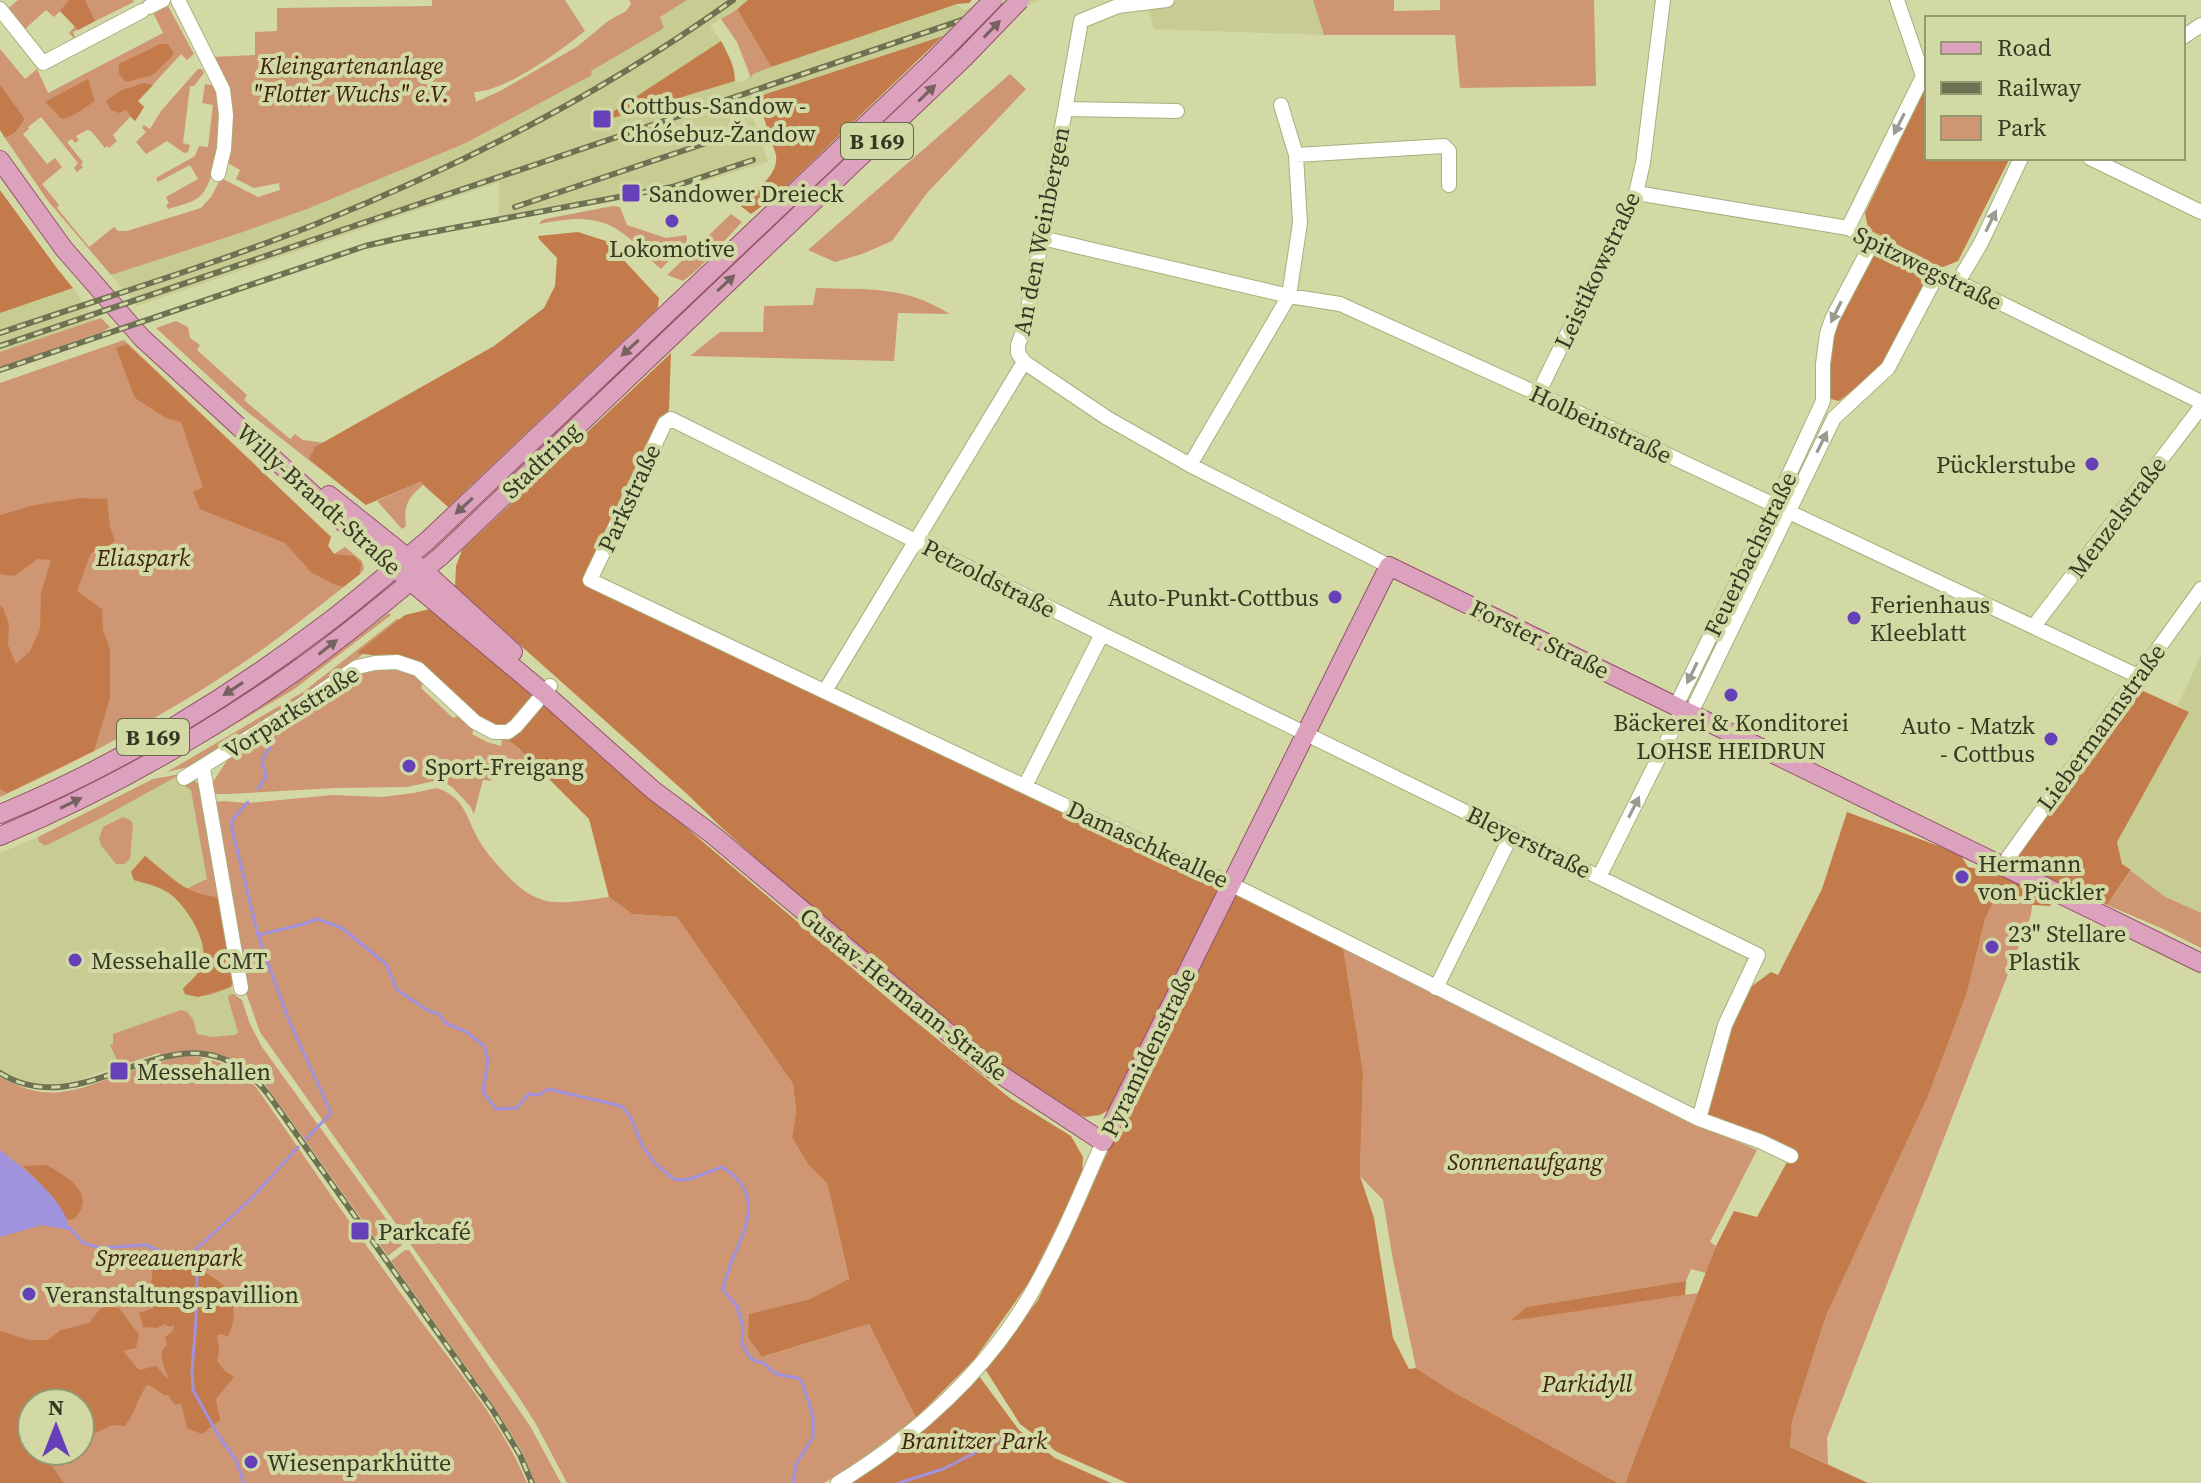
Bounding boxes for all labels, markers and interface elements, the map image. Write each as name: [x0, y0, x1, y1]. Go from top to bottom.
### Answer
legend: [1925, 16, 2185, 160]
one-way arrow: [982, 20, 1001, 39]
text: Road: [1997, 31, 2052, 64]
park label: Kleingartenanlage "Flotter Wuchs" e.V.: [252, 49, 450, 110]
text: Railway: [1997, 71, 2082, 104]
one-way arrow: [918, 84, 937, 102]
place label: Cottbus-Sandow - Chóśebuz-Žandow: [620, 89, 817, 150]
marker: Cottbus-Sandow - Chóśebuz-Žandow: [591, 108, 613, 130]
text: Park: [1997, 111, 2047, 144]
one-way arrow: [1893, 113, 1906, 136]
road number: B 169: [841, 123, 913, 159]
street label: An den Weinbergen: [1005, 124, 1077, 338]
place label: Sandower Dreieck: [649, 177, 845, 210]
marker: Sandower Dreieck: [620, 182, 642, 204]
street label: Leistikowstraße: [1546, 186, 1648, 354]
one-way arrow: [1984, 209, 1998, 233]
marker: Lokomotive: [663, 212, 681, 230]
street label: Spitzwegstraße: [1848, 218, 2008, 318]
place label: Lokomotive: [609, 232, 735, 265]
one-way arrow: [717, 275, 736, 293]
one-way arrow: [1829, 300, 1843, 324]
one-way arrow: [621, 339, 640, 357]
street label: Holbeinstraße: [1525, 377, 1677, 471]
street label: Stadtring: [494, 414, 588, 506]
street label: Willy-Brandt-Straße: [229, 416, 409, 582]
one-way arrow: [1815, 431, 1829, 454]
street label: Parkstraße: [590, 439, 668, 557]
place label: Pücklerstube: [1936, 448, 2076, 481]
street label: Menzelstraße: [2060, 449, 2174, 585]
marker: Pücklerstube: [2083, 455, 2101, 473]
street label: Feuerbachstraße: [1696, 466, 1804, 642]
one-way arrow: [454, 497, 473, 515]
street label: Petzoldstraße: [917, 530, 1061, 626]
park label: Eliaspark: [95, 541, 191, 574]
place label: Auto-Punkt-Cottbus: [1108, 581, 1319, 614]
marker: Auto-Punkt-Cottbus: [1326, 588, 1344, 606]
place label: Ferienhaus Kleeblatt: [1870, 588, 1990, 649]
street label: Forster Straße: [1465, 591, 1615, 687]
marker: Ferienhaus Kleeblatt: [1845, 609, 1863, 627]
street label: Liebermannstraße: [2029, 637, 2173, 817]
one-way arrow: [317, 639, 338, 655]
street label: Vorparkstraße: [217, 657, 365, 767]
one-way arrow: [1685, 661, 1699, 684]
one-way arrow: [222, 681, 244, 695]
marker: Bäckerei & Konditorei LOHSE HEIDRUN: [1722, 686, 1740, 704]
place label: Bäckerei & Konditorei LOHSE HEIDRUN: [1613, 706, 1849, 767]
place label: Auto - Matzk - Cottbus: [1901, 709, 2036, 770]
road number: B 169: [117, 719, 189, 755]
marker: Auto - Matzk - Cottbus: [2042, 730, 2060, 748]
place label: Sport-Freigang: [425, 750, 584, 783]
marker: Sport-Freigang: [400, 757, 418, 775]
street label: Damaschkeallee: [1062, 792, 1234, 896]
one-way arrow: [1628, 796, 1641, 819]
one-way arrow: [59, 797, 82, 810]
street label: Bleyerstraße: [1461, 798, 1597, 886]
place label: Hermann von Pückler: [1978, 847, 2105, 908]
marker: Hermann von Pückler: [1953, 868, 1971, 886]
street label: Gustav-Hermann-Straße: [793, 900, 1015, 1088]
place label: 23" Stellare Plastik: [2008, 917, 2126, 978]
marker: 23" Stellare Plastik: [1983, 938, 2001, 956]
place label: Messehalle CMT: [91, 944, 268, 977]
marker: Messehalle CMT: [66, 951, 84, 969]
street label: Pyramidenstraße: [1093, 962, 1203, 1142]
place label: Messehallen: [137, 1055, 271, 1088]
marker: Messehallen: [108, 1060, 130, 1082]
park label: Sonnenaufgang: [1447, 1145, 1604, 1178]
place label: Parkcafé: [378, 1215, 471, 1248]
marker: Parkcafé: [349, 1220, 371, 1242]
park label: Spreeauenpark: [96, 1241, 243, 1274]
place label: Veranstaltungspavillion: [45, 1278, 299, 1311]
marker: Veranstaltungspavillion: [20, 1285, 38, 1303]
park label: Parkidyll: [1541, 1367, 1633, 1400]
north arrow: [16, 1387, 96, 1467]
text: N: [48, 1392, 64, 1422]
park label: Branitzer Park: [900, 1424, 1048, 1457]
place label: Wiesenparkhütte: [267, 1446, 451, 1479]
marker: Wiesenparkhütte: [242, 1453, 260, 1471]

